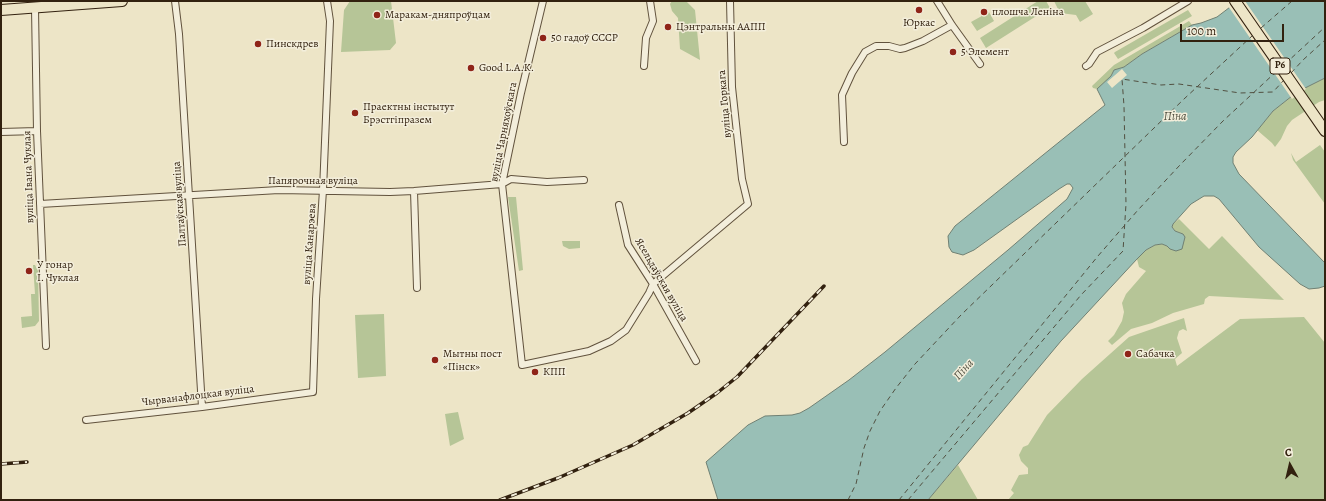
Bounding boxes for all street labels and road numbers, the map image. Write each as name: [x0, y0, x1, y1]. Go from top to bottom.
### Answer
road number: Р6: [1270, 58, 1290, 74]
street label: вуліца Горкага: [715, 69, 735, 139]
street label: вуліца Чарняхоўскага: [488, 81, 520, 183]
street label: вуліца Івана Чуклая: [21, 130, 37, 224]
street label: Палтаўская вуліца: [170, 161, 190, 247]
street label: Папярочная вуліца: [268, 174, 358, 188]
street label: вуліца Канарэева: [301, 203, 319, 285]
street label: Ясельдаўская вуліца: [632, 236, 690, 324]
street label: Чырванафлоцкая вуліца: [141, 383, 255, 409]

